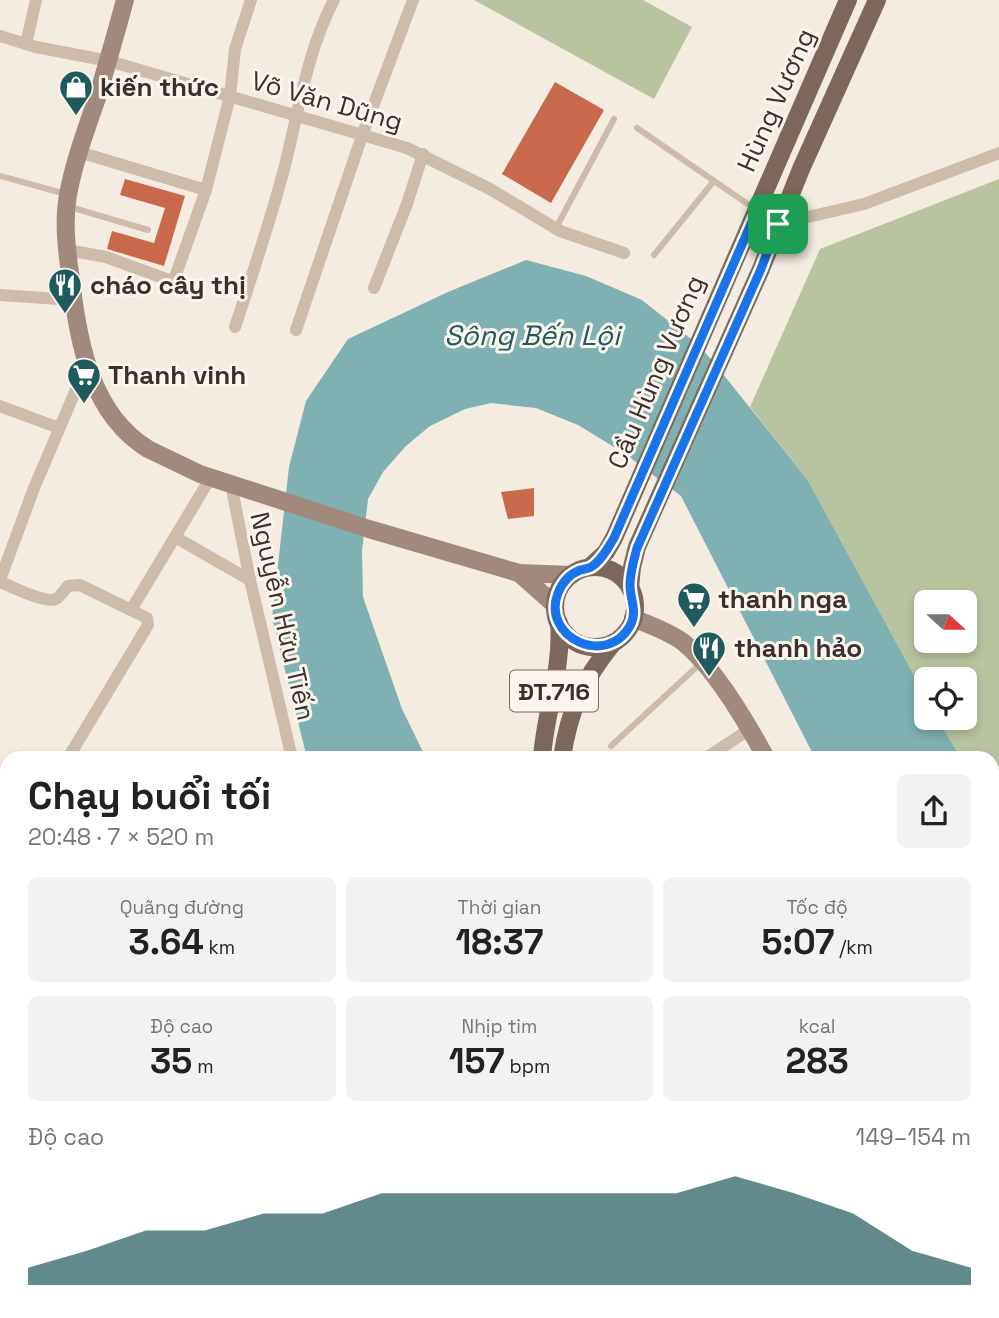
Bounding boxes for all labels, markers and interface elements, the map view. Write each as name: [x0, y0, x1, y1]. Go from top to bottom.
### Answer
street label: Hùng Vương: [729, 23, 823, 177]
street label: Võ Văn Dũng: [247, 63, 407, 139]
shop icon: kiến thức: [57, 68, 95, 117]
place label: kiến thức: [100, 70, 219, 104]
pin: [748, 194, 808, 254]
icon: arrive: [759, 205, 797, 243]
restaurant icon: cháo cây thị: [46, 266, 84, 315]
place label: cháo cây thị: [90, 268, 246, 302]
street label: Cầu Hùng Vương: [600, 270, 712, 474]
water label: Sông Bến Lội: [444, 317, 623, 353]
supermarket icon: Thanh vinh: [65, 356, 103, 405]
place label: Thanh vinh: [108, 358, 246, 392]
street label: Nguyễn Hữu Tiến: [243, 509, 323, 723]
supermarket icon: thanh nga: [675, 580, 713, 629]
place label: thanh nga: [718, 582, 847, 616]
north arrow: [914, 590, 976, 653]
map controls: [914, 590, 977, 730]
restaurant icon: thanh hảo: [690, 629, 728, 678]
place label: thanh hảo: [734, 631, 862, 665]
button: locate: [914, 667, 977, 730]
road number: ĐT.716: [510, 670, 598, 712]
text: Chạy buổi tối: [28, 772, 271, 820]
button: share: [897, 774, 971, 848]
text: 20:48 · 7 × 520 m: [28, 822, 214, 852]
text: Quãng đường: [120, 895, 244, 920]
text: Thời gian: [458, 895, 541, 920]
text: Tốc độ: [787, 895, 848, 920]
text: 3.64: [128, 920, 204, 964]
text: 18:37: [456, 920, 543, 964]
text: 5:07: [762, 920, 834, 964]
text: km: [204, 935, 235, 960]
text: /km: [834, 935, 873, 960]
text: Độ cao: [150, 1014, 213, 1039]
text: Nhịp tim: [462, 1014, 537, 1039]
text: kcal: [799, 1014, 835, 1039]
text: 35: [150, 1039, 192, 1083]
text: 157: [449, 1039, 505, 1083]
text: 283: [786, 1039, 849, 1083]
text: m: [192, 1054, 214, 1079]
text: bpm: [505, 1054, 550, 1079]
text: Độ cao: [28, 1122, 104, 1152]
text: 149–154 m: [856, 1122, 971, 1152]

